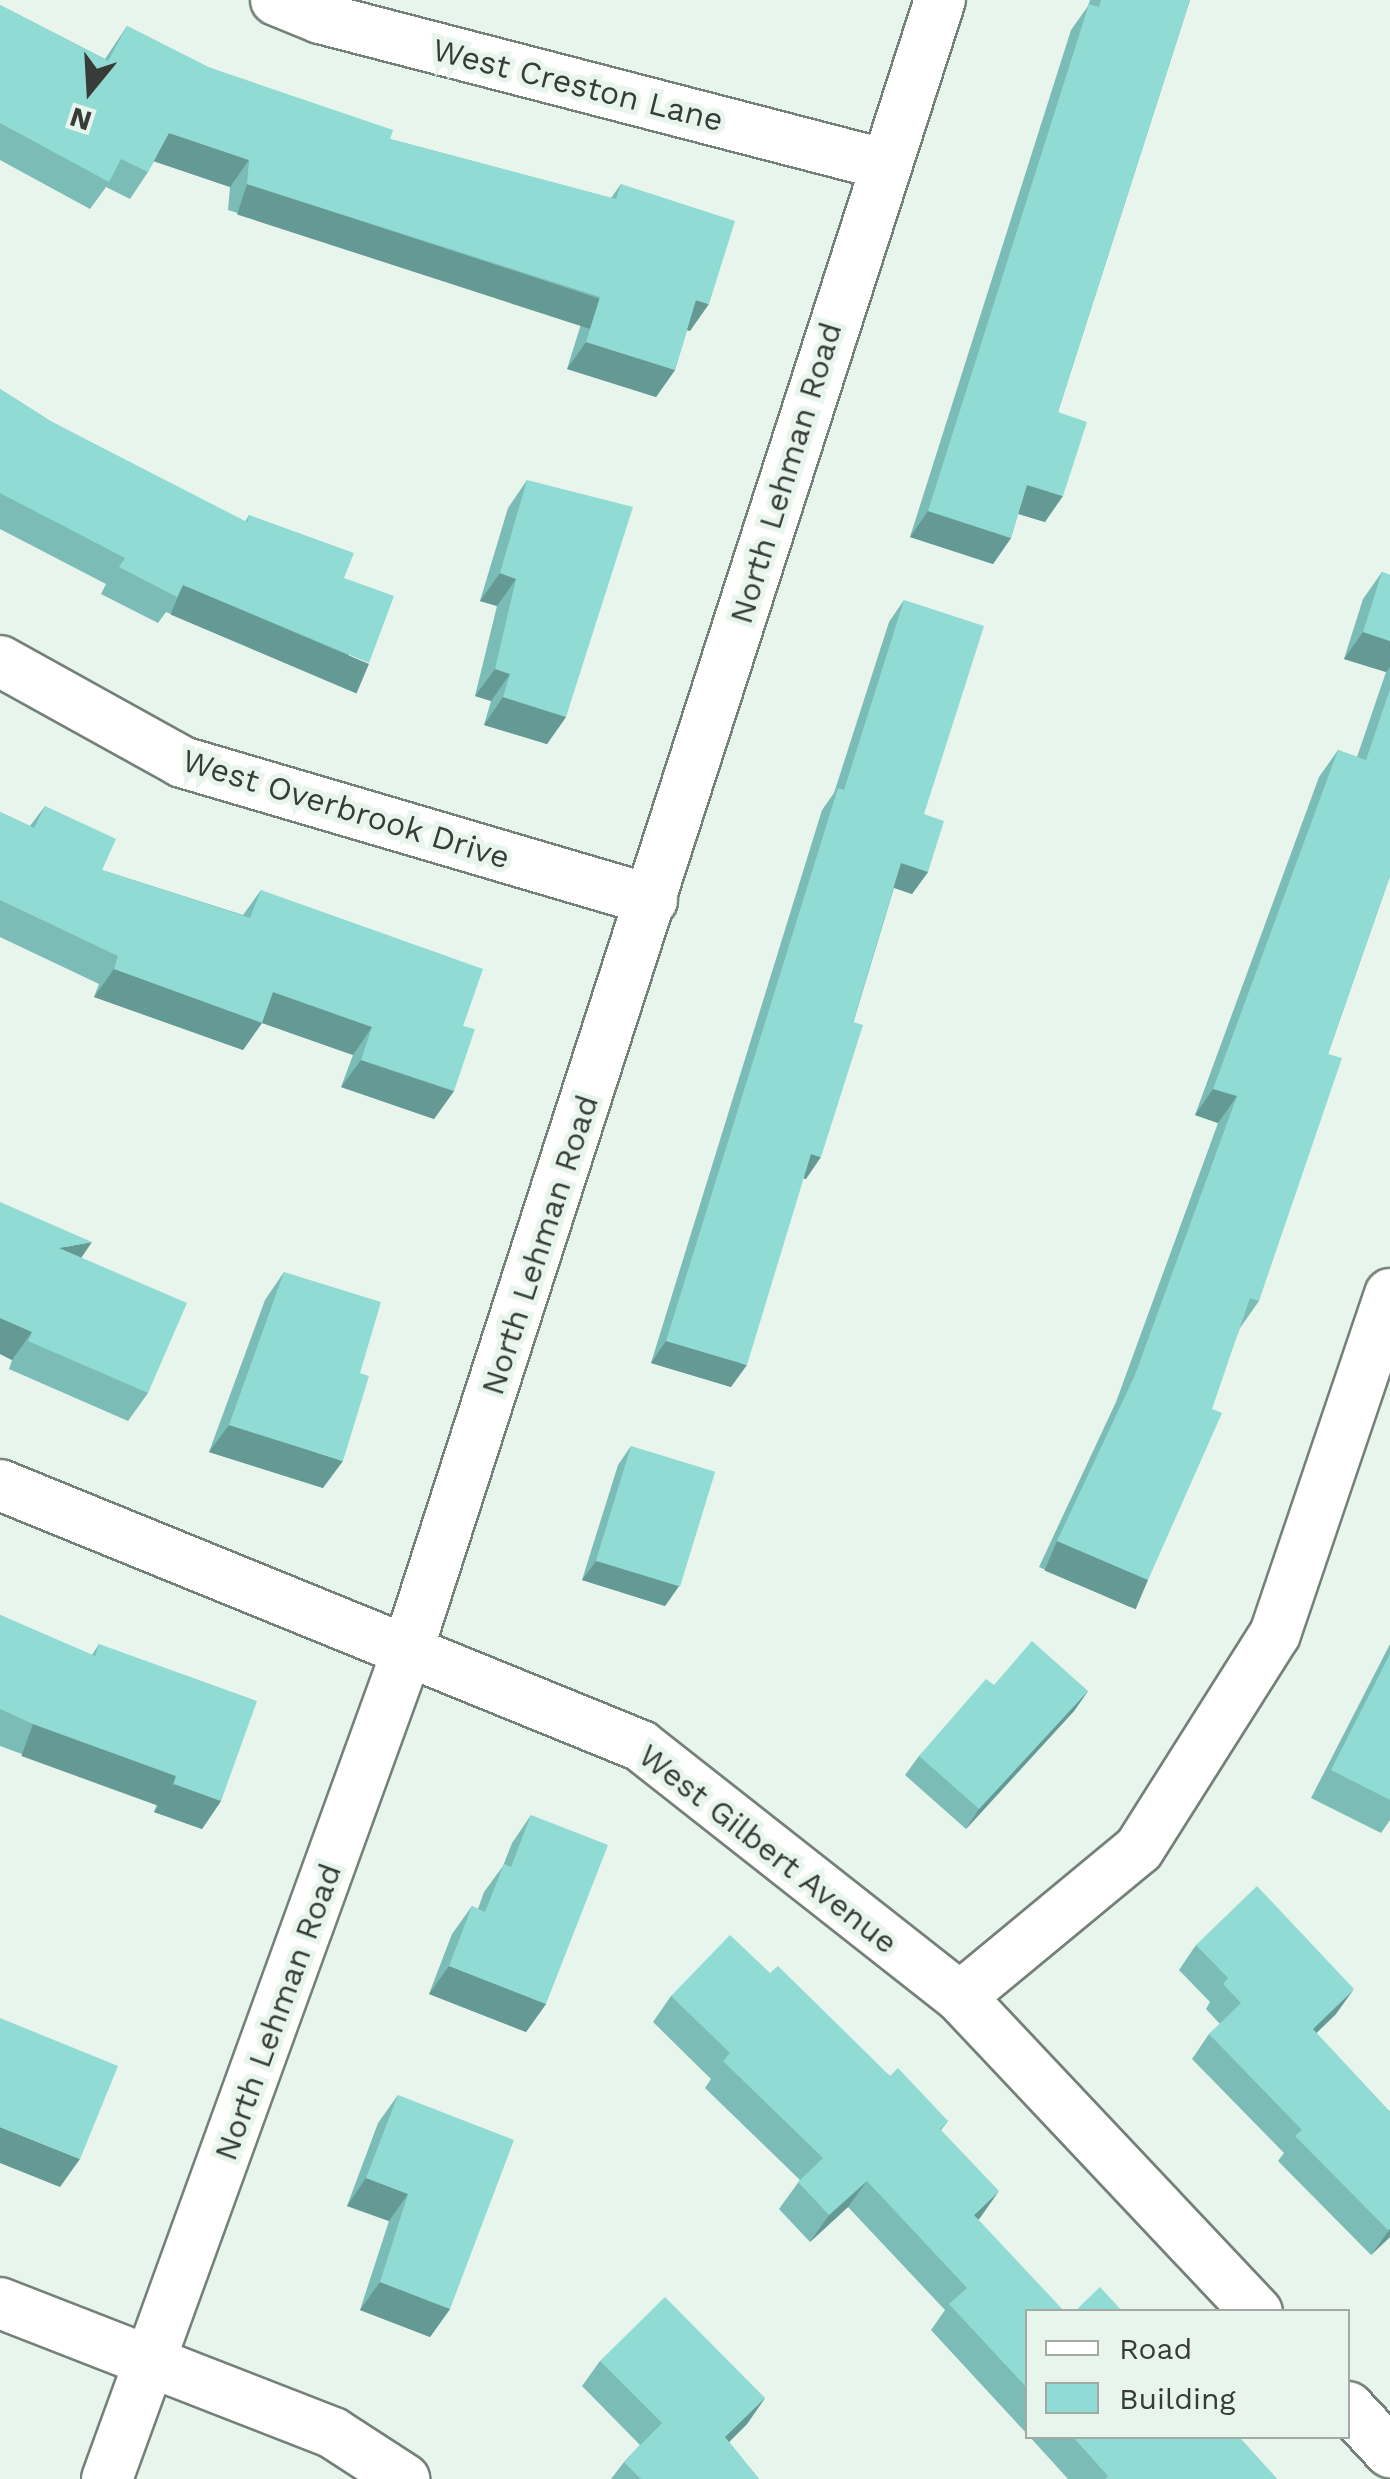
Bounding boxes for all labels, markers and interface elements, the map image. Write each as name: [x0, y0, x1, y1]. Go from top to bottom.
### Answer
street label: West Creston Lane: [429, 30, 727, 140]
north arrow: [40, 40, 140, 140]
text: N: [66, 100, 96, 138]
street label: North Lehman Road: [722, 318, 850, 628]
street label: West Overbrook Drive: [177, 741, 515, 877]
street label: North Lehman Road: [473, 1090, 607, 1400]
street label: West Gilbert Avenue: [631, 1736, 905, 1962]
street label: North Lehman Road: [206, 1858, 350, 2166]
legend: [1025, 2309, 1350, 2439]
text: Road: [1119, 2331, 1192, 2366]
text: Building: [1119, 2381, 1236, 2416]

